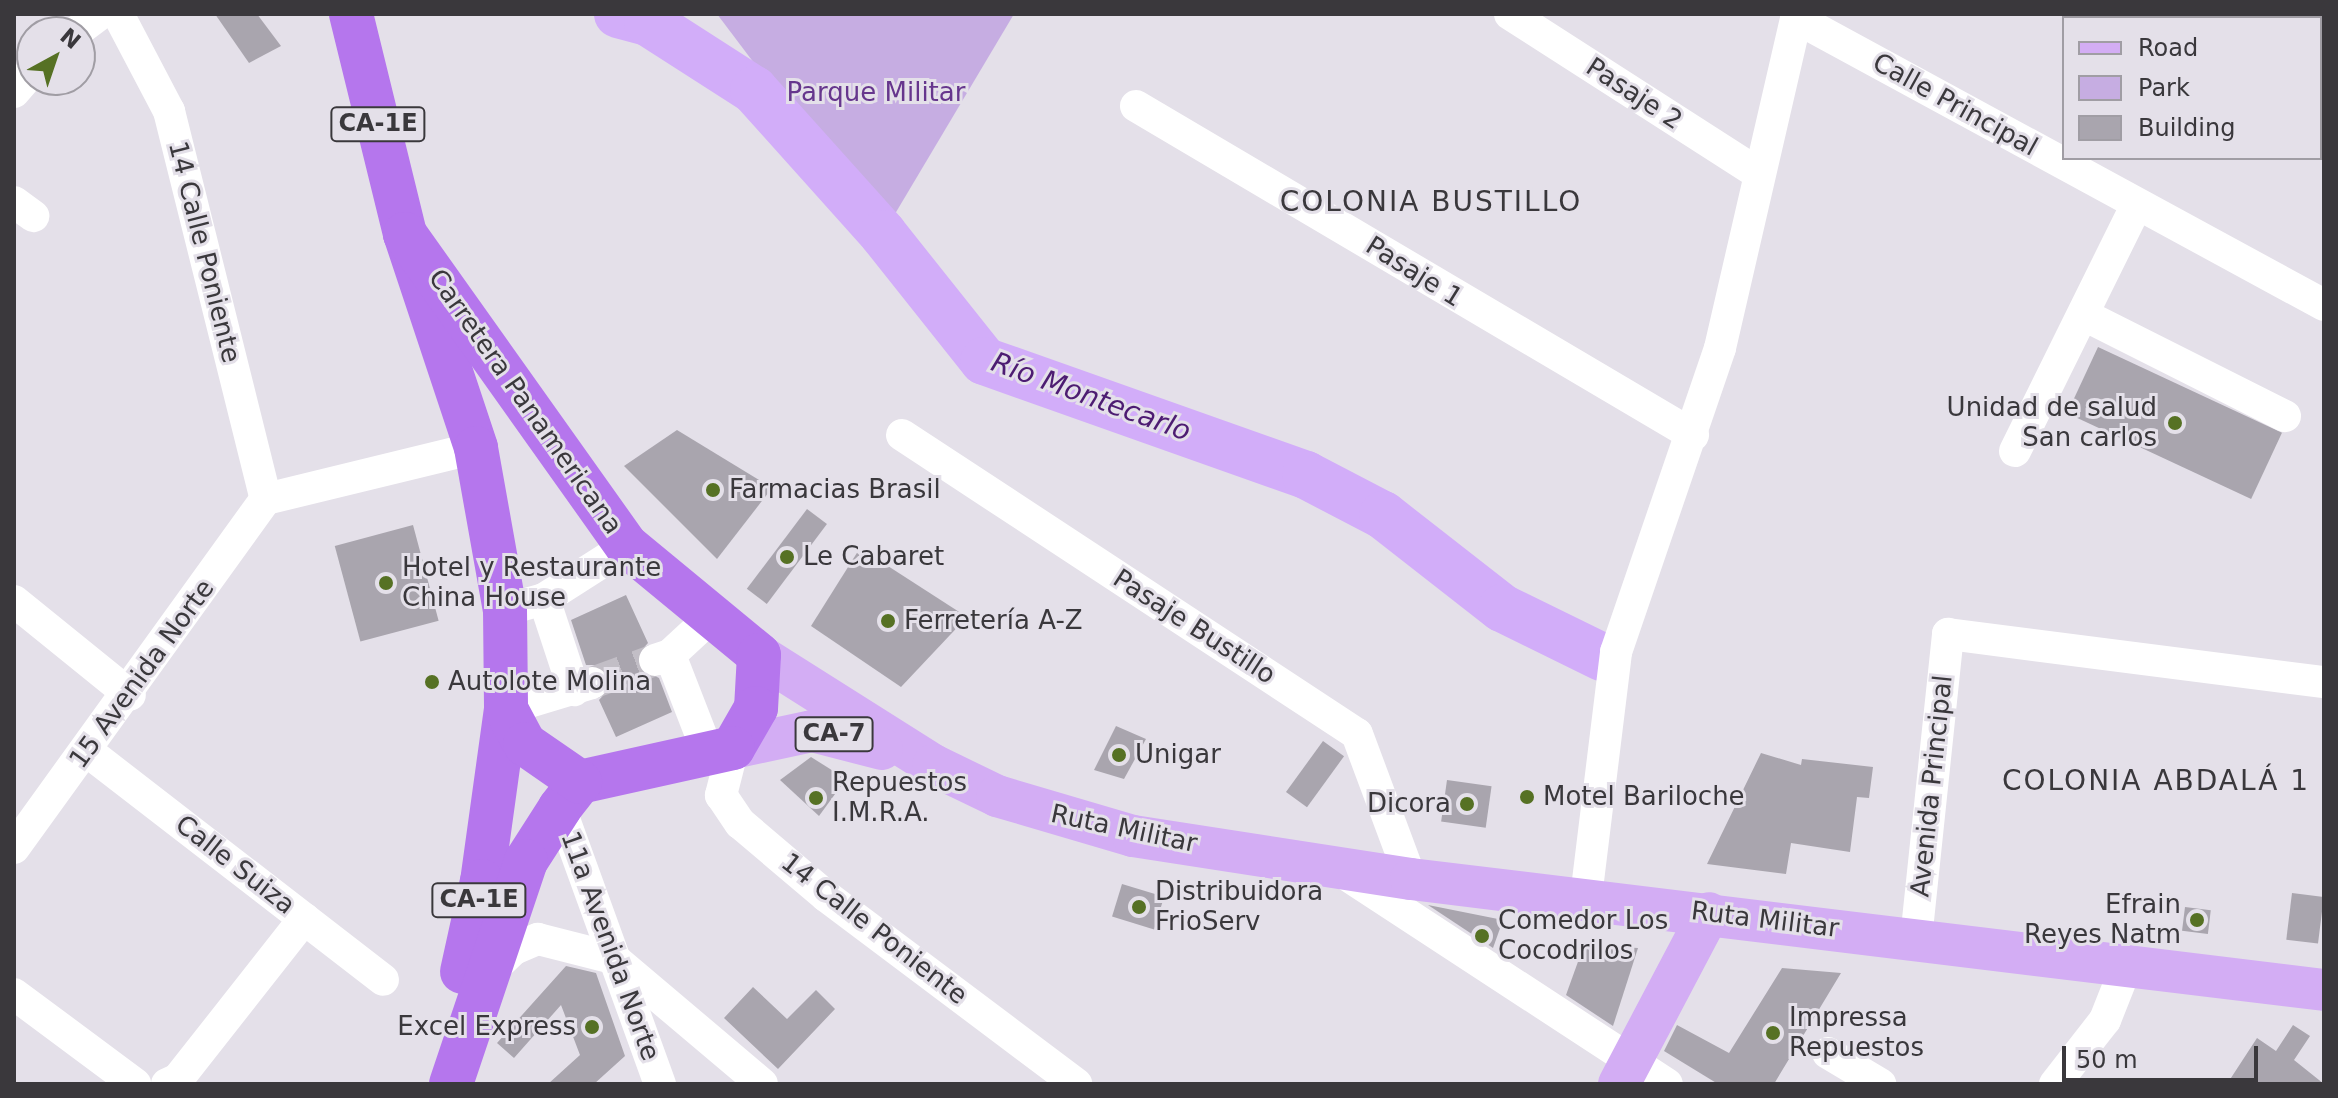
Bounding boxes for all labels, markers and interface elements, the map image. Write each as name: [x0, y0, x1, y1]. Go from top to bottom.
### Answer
north arrow: [16, 16, 96, 96]
legend: [2062, 16, 2322, 160]
text: N: [55, 23, 86, 54]
text: Road: [2138, 34, 2198, 62]
street label: Calle Principal: [1867, 47, 2043, 163]
street label: Pasaje 2: [1580, 52, 1688, 136]
text: Park: [2138, 74, 2190, 102]
park label: Parque Militar: [787, 77, 965, 109]
road number: CA-1E: [330, 104, 426, 144]
text: Building: [2138, 114, 2235, 142]
street label: 14 Calle Poniente: [161, 138, 247, 366]
district label: COLONIA BUSTILLO: [1280, 185, 1582, 219]
street label: Pasaje 1: [1360, 230, 1468, 314]
street label: Carretera Panamericana: [422, 264, 628, 540]
water label: Río Montecarlo: [987, 345, 1195, 449]
place label: Unidad de salud San carlos: [1947, 392, 2157, 454]
marker: Unidad de salud San carlos: [2164, 412, 2186, 434]
place label: Farmacias Brasil: [729, 474, 941, 506]
marker: Farmacias Brasil: [704, 481, 722, 499]
place label: Le Cabaret: [803, 541, 944, 573]
marker: Le Cabaret: [778, 548, 796, 566]
place label: Hotel y Restaurante China House: [402, 552, 661, 614]
street label: Pasaje Bustillo: [1107, 563, 1281, 691]
street label: 15 Avenida Norte: [63, 574, 221, 774]
marker: Hotel y Restaurante China House: [377, 574, 395, 592]
place label: Ferretería A-Z: [904, 605, 1083, 637]
marker: Ferretería A-Z: [879, 612, 897, 630]
place label: Autolote Molina: [448, 666, 651, 698]
marker: Autolote Molina: [423, 673, 441, 691]
street label: Avenida Principal: [1905, 674, 1959, 898]
road number: CA-7: [794, 714, 874, 754]
place label: Unigar: [1135, 739, 1221, 771]
marker: Unigar: [1110, 746, 1128, 764]
district label: COLONIA ABDALÁ 1: [2002, 764, 2310, 798]
place label: Repuestos I.M.R.A.: [832, 767, 967, 828]
place label: Motel Bariloche: [1543, 781, 1745, 813]
place label: Dicora: [1367, 788, 1451, 820]
marker: Motel Bariloche: [1518, 788, 1536, 806]
marker: Repuestos I.M.R.A.: [807, 789, 825, 807]
marker: Dicora: [1458, 795, 1476, 813]
street label: Ruta Militar: [1048, 798, 1200, 860]
street label: Calle Suiza: [169, 809, 301, 921]
street label: 11a Avenida Norte: [554, 827, 666, 1065]
street label: 14 Calle Poniente: [775, 847, 973, 1011]
place label: Distribuidora FrioServ: [1155, 876, 1323, 938]
road number: CA-1E: [431, 880, 527, 920]
place label: Efrain Reyes Natm: [2024, 889, 2181, 950]
street label: Ruta Militar: [1689, 895, 1841, 945]
marker: Distribuidora FrioServ: [1130, 898, 1148, 916]
place label: Comedor Los Cocodrilos: [1498, 905, 1668, 966]
marker: Efrain Reyes Natm: [2188, 911, 2206, 929]
marker: Comedor Los Cocodrilos: [1473, 927, 1491, 945]
place label: Impressa Repuestos: [1789, 1002, 1924, 1064]
place label: Excel Express: [397, 1011, 576, 1043]
marker: Excel Express: [583, 1018, 601, 1036]
marker: Impressa Repuestos: [1764, 1024, 1782, 1042]
scale bar: [2066, 1030, 2262, 1080]
text: 50 m: [2076, 1046, 2138, 1074]

